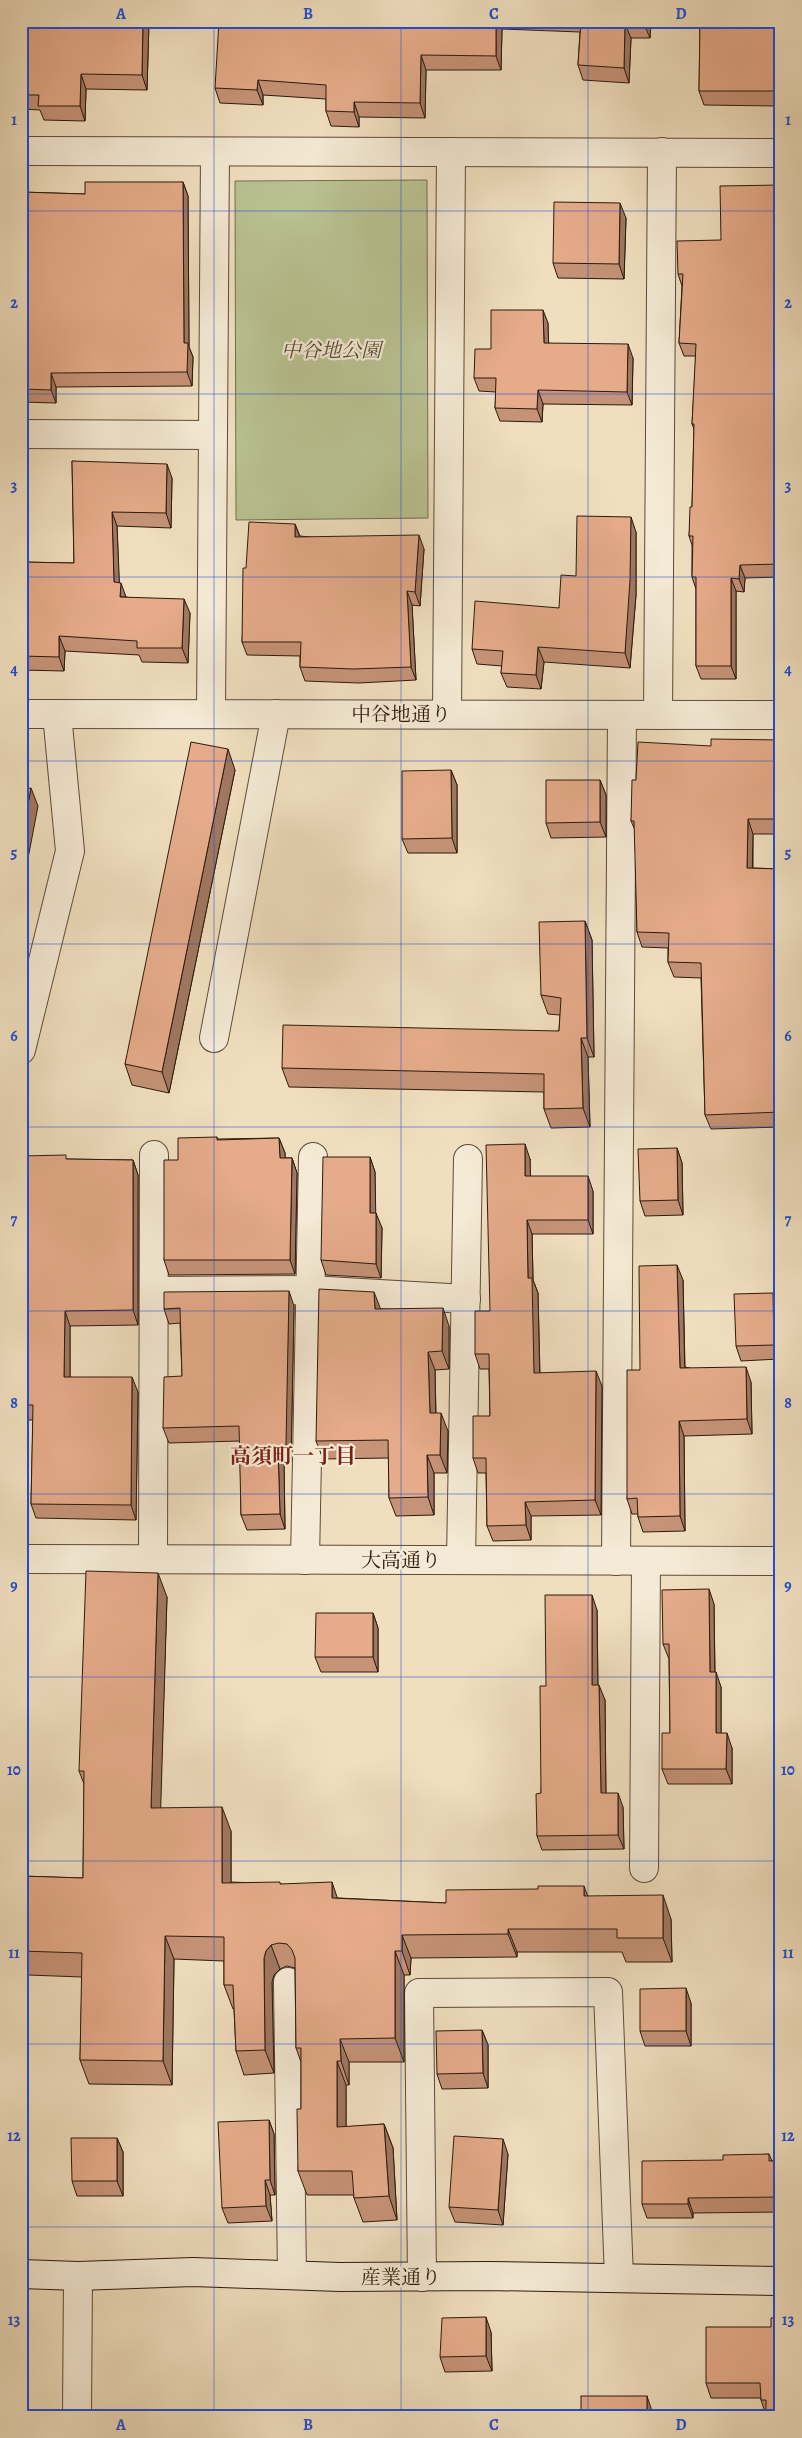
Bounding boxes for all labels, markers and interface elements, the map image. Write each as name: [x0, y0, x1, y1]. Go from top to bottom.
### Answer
text: A: [115, 3, 127, 25]
text: B: [303, 3, 313, 25]
text: C: [489, 3, 499, 25]
text: D: [675, 3, 687, 25]
text: 1: [11, 109, 17, 131]
text: 1: [785, 109, 791, 131]
text: 2: [10, 292, 18, 314]
text: 2: [784, 292, 792, 314]
park label: 中谷地公園: [281, 337, 384, 364]
text: 3: [11, 475, 18, 497]
text: 3: [785, 475, 792, 497]
text: 4: [10, 659, 18, 681]
text: 4: [784, 659, 792, 681]
street label: 中谷地通り: [351, 701, 451, 728]
text: 5: [11, 842, 18, 864]
text: 5: [785, 842, 792, 864]
text: 6: [10, 1025, 18, 1047]
text: 6: [784, 1025, 792, 1047]
text: 7: [11, 1209, 18, 1231]
text: 7: [785, 1209, 792, 1231]
text: 8: [10, 1392, 18, 1414]
text: 8: [784, 1392, 792, 1414]
district label: 高須町一丁目: [230, 1442, 356, 1470]
street label: 大高通り: [361, 1547, 441, 1574]
text: 9: [10, 1575, 18, 1597]
text: 9: [784, 1575, 792, 1597]
text: 10: [7, 1759, 21, 1781]
text: 10: [781, 1759, 795, 1781]
text: 11: [8, 1942, 20, 1964]
text: 11: [782, 1942, 794, 1964]
text: 12: [7, 2125, 21, 2147]
text: 12: [781, 2125, 795, 2147]
street label: 産業通り: [361, 2264, 441, 2291]
text: 13: [8, 2309, 20, 2331]
text: 13: [782, 2309, 794, 2331]
text: A: [115, 2414, 127, 2436]
text: B: [303, 2414, 313, 2436]
text: C: [489, 2414, 499, 2436]
text: D: [675, 2414, 687, 2436]

